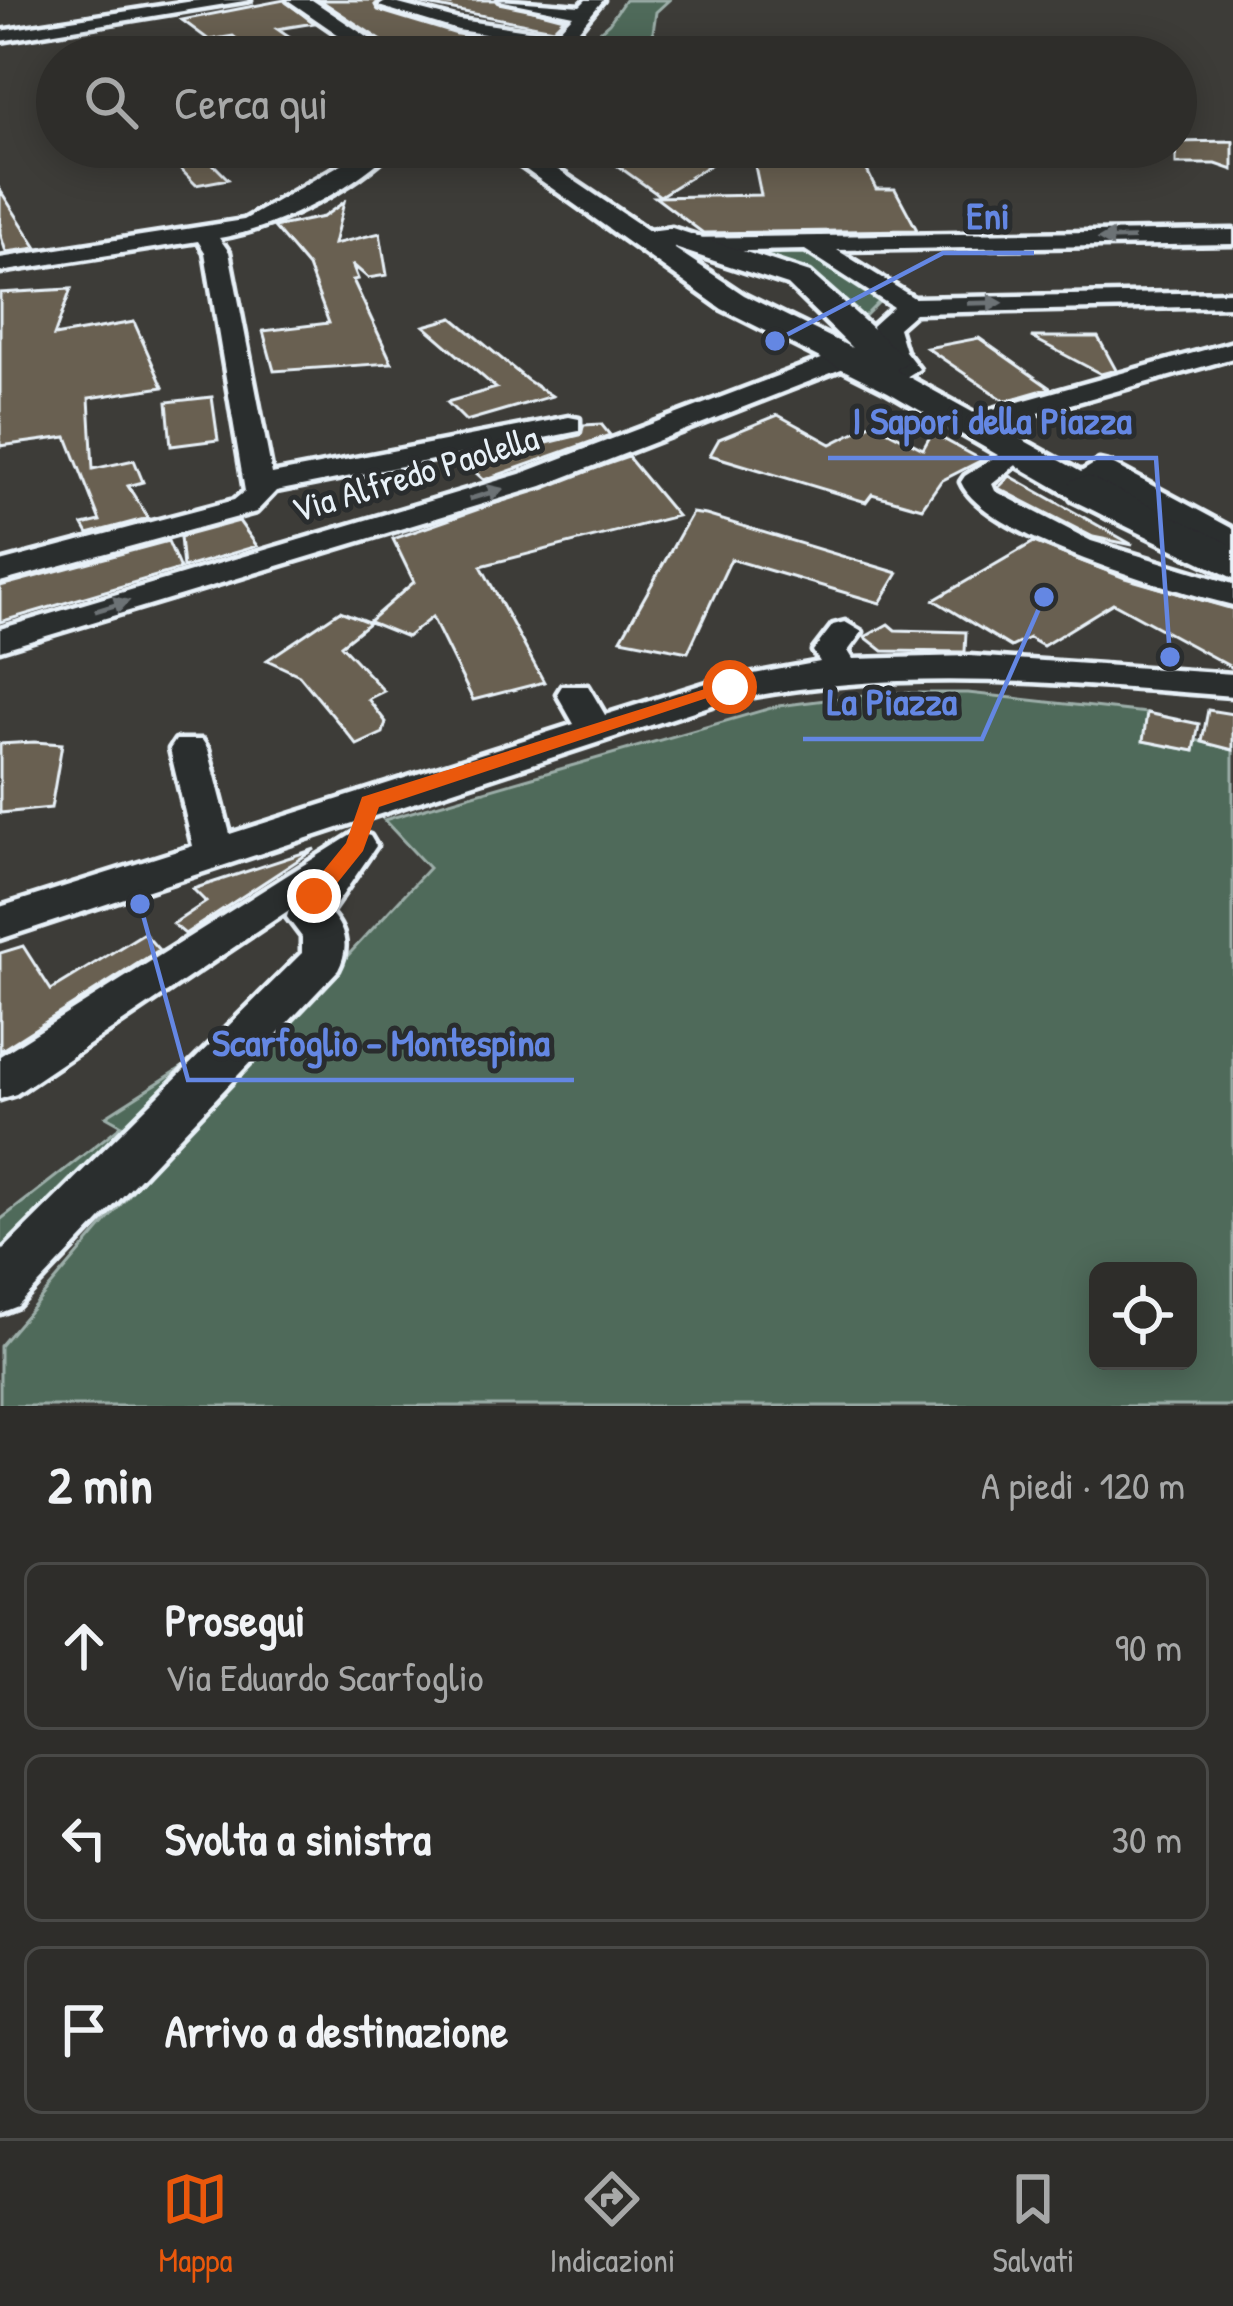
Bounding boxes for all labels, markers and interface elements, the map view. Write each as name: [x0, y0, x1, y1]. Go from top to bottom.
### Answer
search box: [36, 36, 1197, 168]
icon: search: [78, 69, 144, 135]
text: Cerca qui: [174, 72, 328, 133]
callout: Eni: [943, 178, 1034, 253]
text: Eni: [966, 188, 1010, 241]
one-way arrow: [1096, 229, 1134, 248]
one-way arrow: [967, 293, 1005, 312]
callout: I Sapori della Piazza: [828, 383, 1156, 458]
text: I Sapori della Piazza: [852, 393, 1133, 447]
street label: Via Alfredo Paolella: [286, 412, 544, 533]
one-way arrow: [468, 484, 504, 502]
one-way arrow: [94, 596, 131, 614]
route start: [703, 660, 757, 714]
callout: La Piazza: [803, 664, 982, 739]
text: La Piazza: [827, 674, 958, 727]
route end: [287, 869, 341, 923]
callout: Scarfoglio - Montespina: [188, 1005, 574, 1080]
text: Scarfoglio - Montespina: [212, 1015, 551, 1069]
map controls: [1089, 1262, 1197, 1370]
button: locate: [1089, 1262, 1197, 1370]
text: 2 min: [48, 1450, 153, 1519]
text: A piedi · 120 m: [981, 1458, 1185, 1511]
text: Prosegui: [165, 1589, 305, 1650]
icon: ahead: [51, 1613, 117, 1679]
text: 90 m: [1115, 1620, 1182, 1673]
text: Via Eduardo Scarfoglio: [165, 1650, 483, 1703]
icon: left: [51, 1805, 117, 1871]
text: Svolta a sinistra: [165, 1808, 431, 1869]
text: 30 m: [1112, 1812, 1182, 1865]
icon: arrive: [51, 1997, 117, 2063]
text: Arrivo a destinazione: [165, 2000, 508, 2061]
tab: Mappa: [159, 2166, 232, 2282]
tab: Indicazioni: [550, 2166, 675, 2282]
tab: Salvati: [993, 2166, 1074, 2282]

